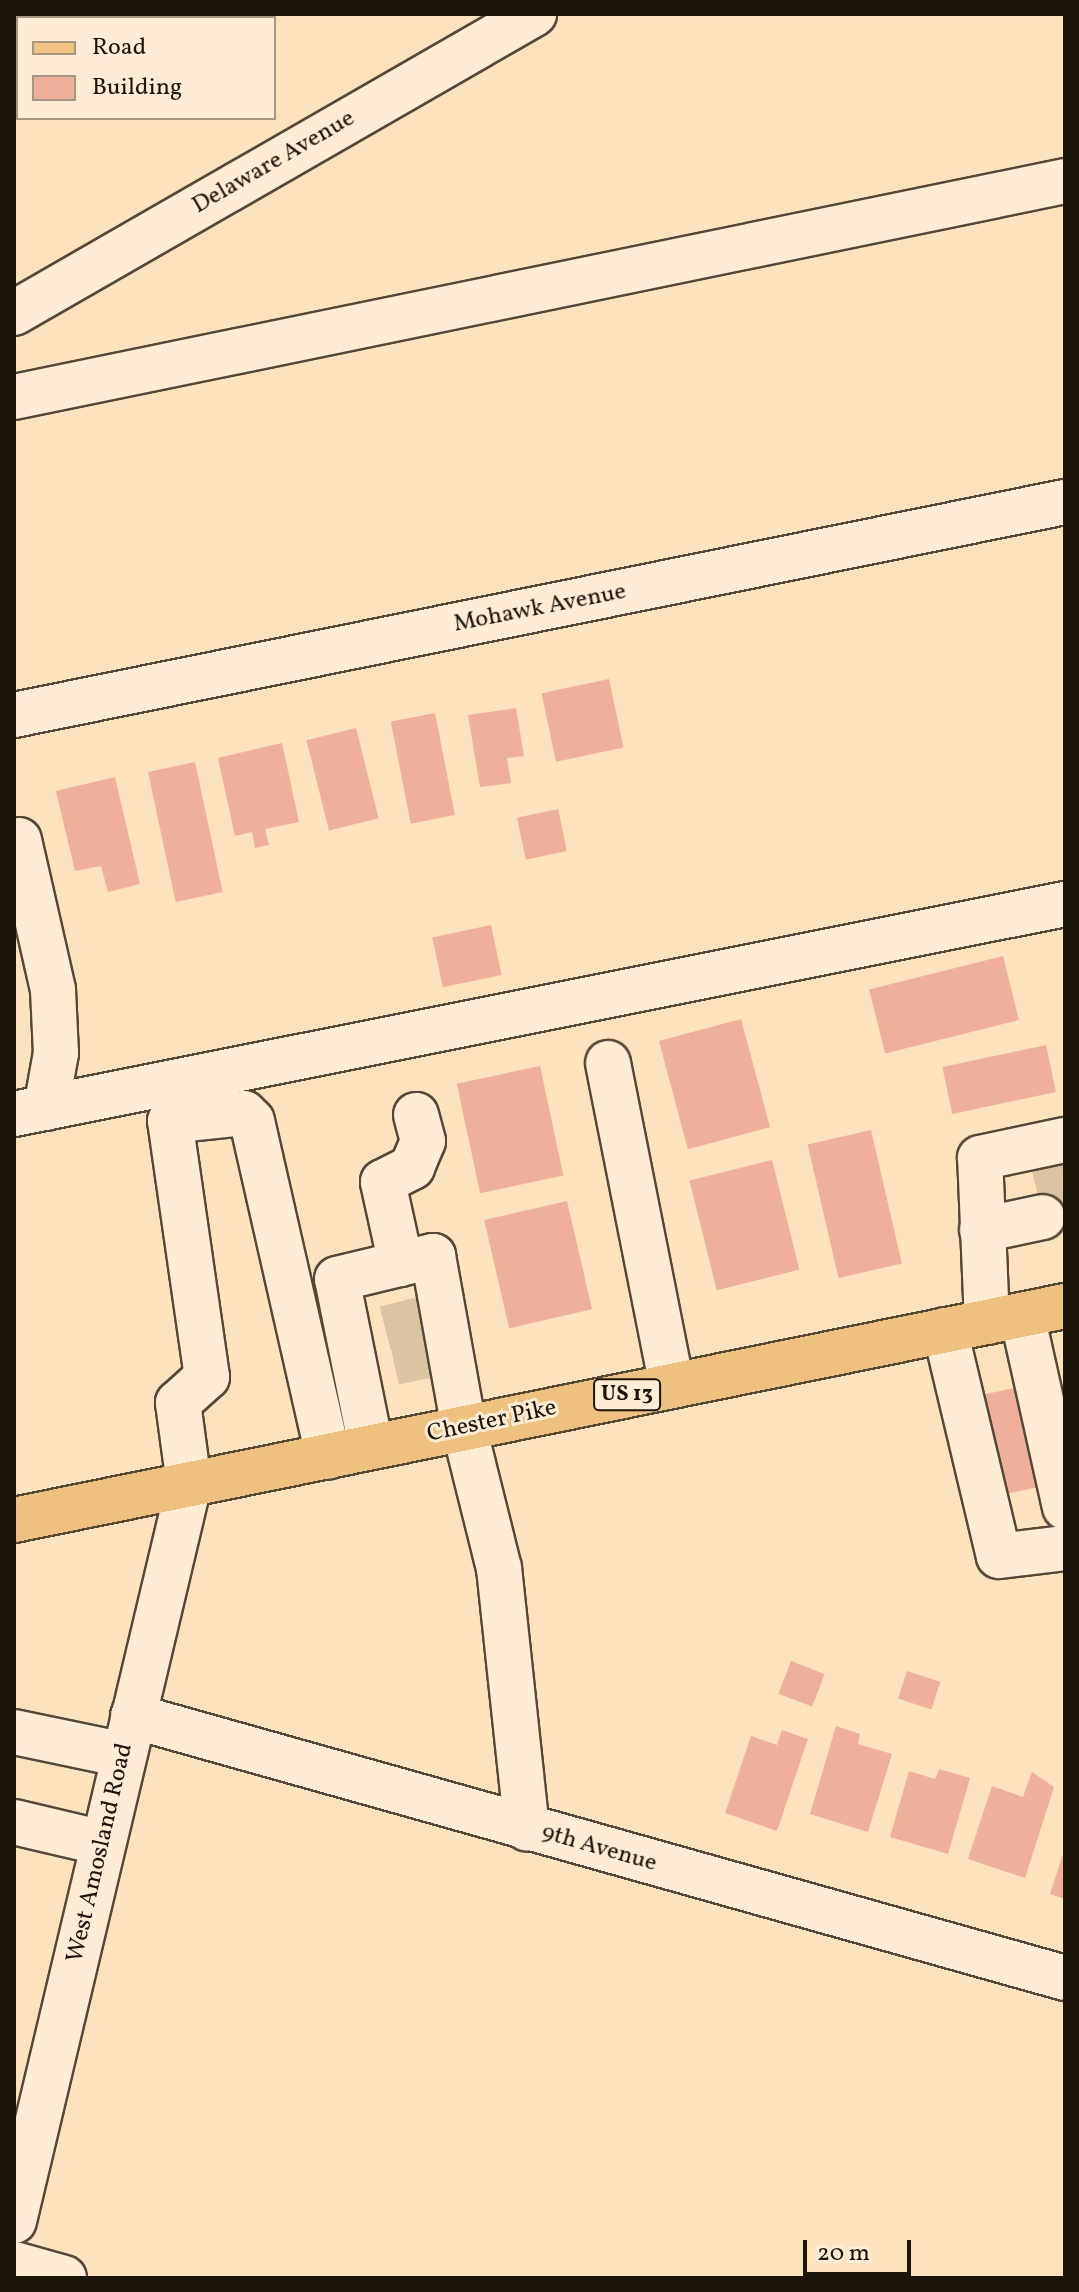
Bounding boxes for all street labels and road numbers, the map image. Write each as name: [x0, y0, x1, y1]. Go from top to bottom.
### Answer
street label: Delaware Avenue: [188, 105, 360, 221]
street label: Mohawk Avenue: [451, 578, 629, 640]
road number: US 13: [593, 1377, 661, 1413]
street label: Chester Pike: [425, 1394, 559, 1450]
street label: West Amosland Road: [62, 1741, 140, 1965]
street label: 9th Avenue: [538, 1819, 660, 1879]

